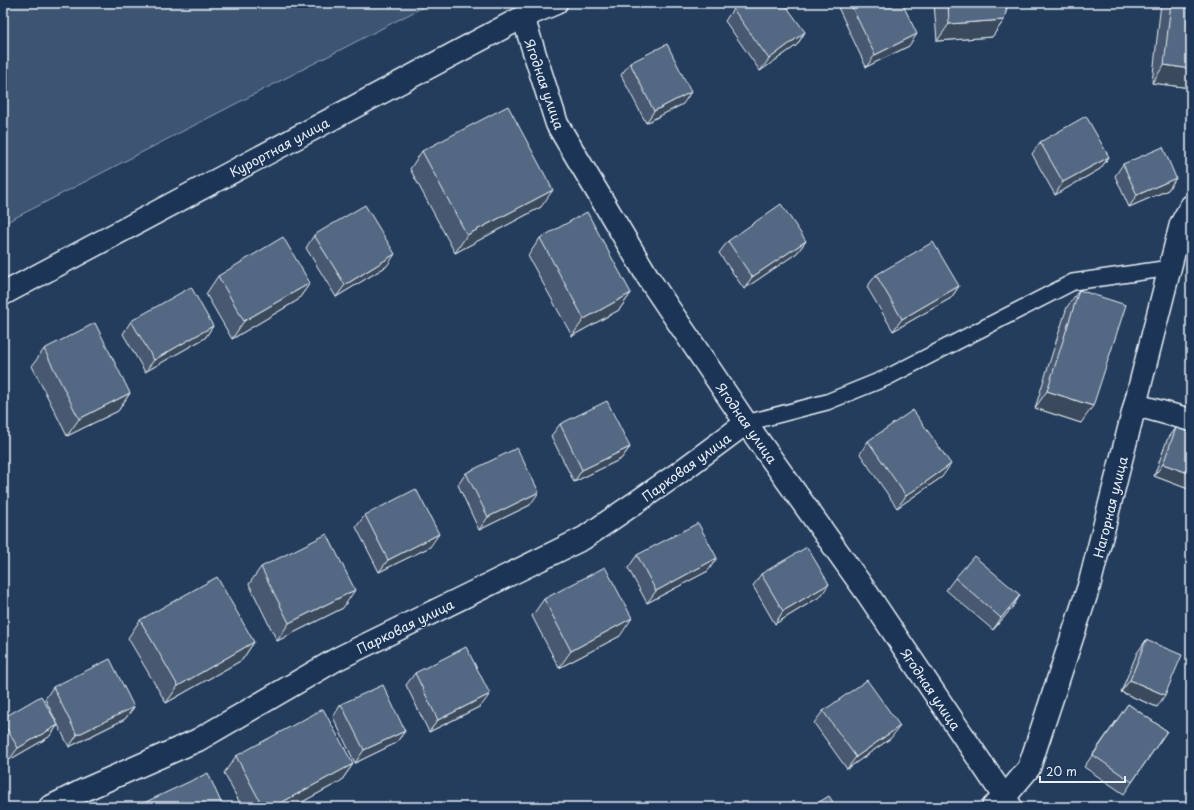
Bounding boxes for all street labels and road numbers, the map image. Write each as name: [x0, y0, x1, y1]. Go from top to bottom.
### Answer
street label: Ягодная улица: [521, 36, 570, 133]
street label: Курортная улица: [226, 112, 333, 181]
street label: Ягодная улица: [712, 379, 782, 468]
street label: Парковая улица: [638, 428, 735, 506]
street label: Нагорная улица: [1088, 453, 1132, 560]
street label: Парковая улица: [353, 594, 457, 658]
street label: Ягодная улица: [897, 644, 966, 734]

